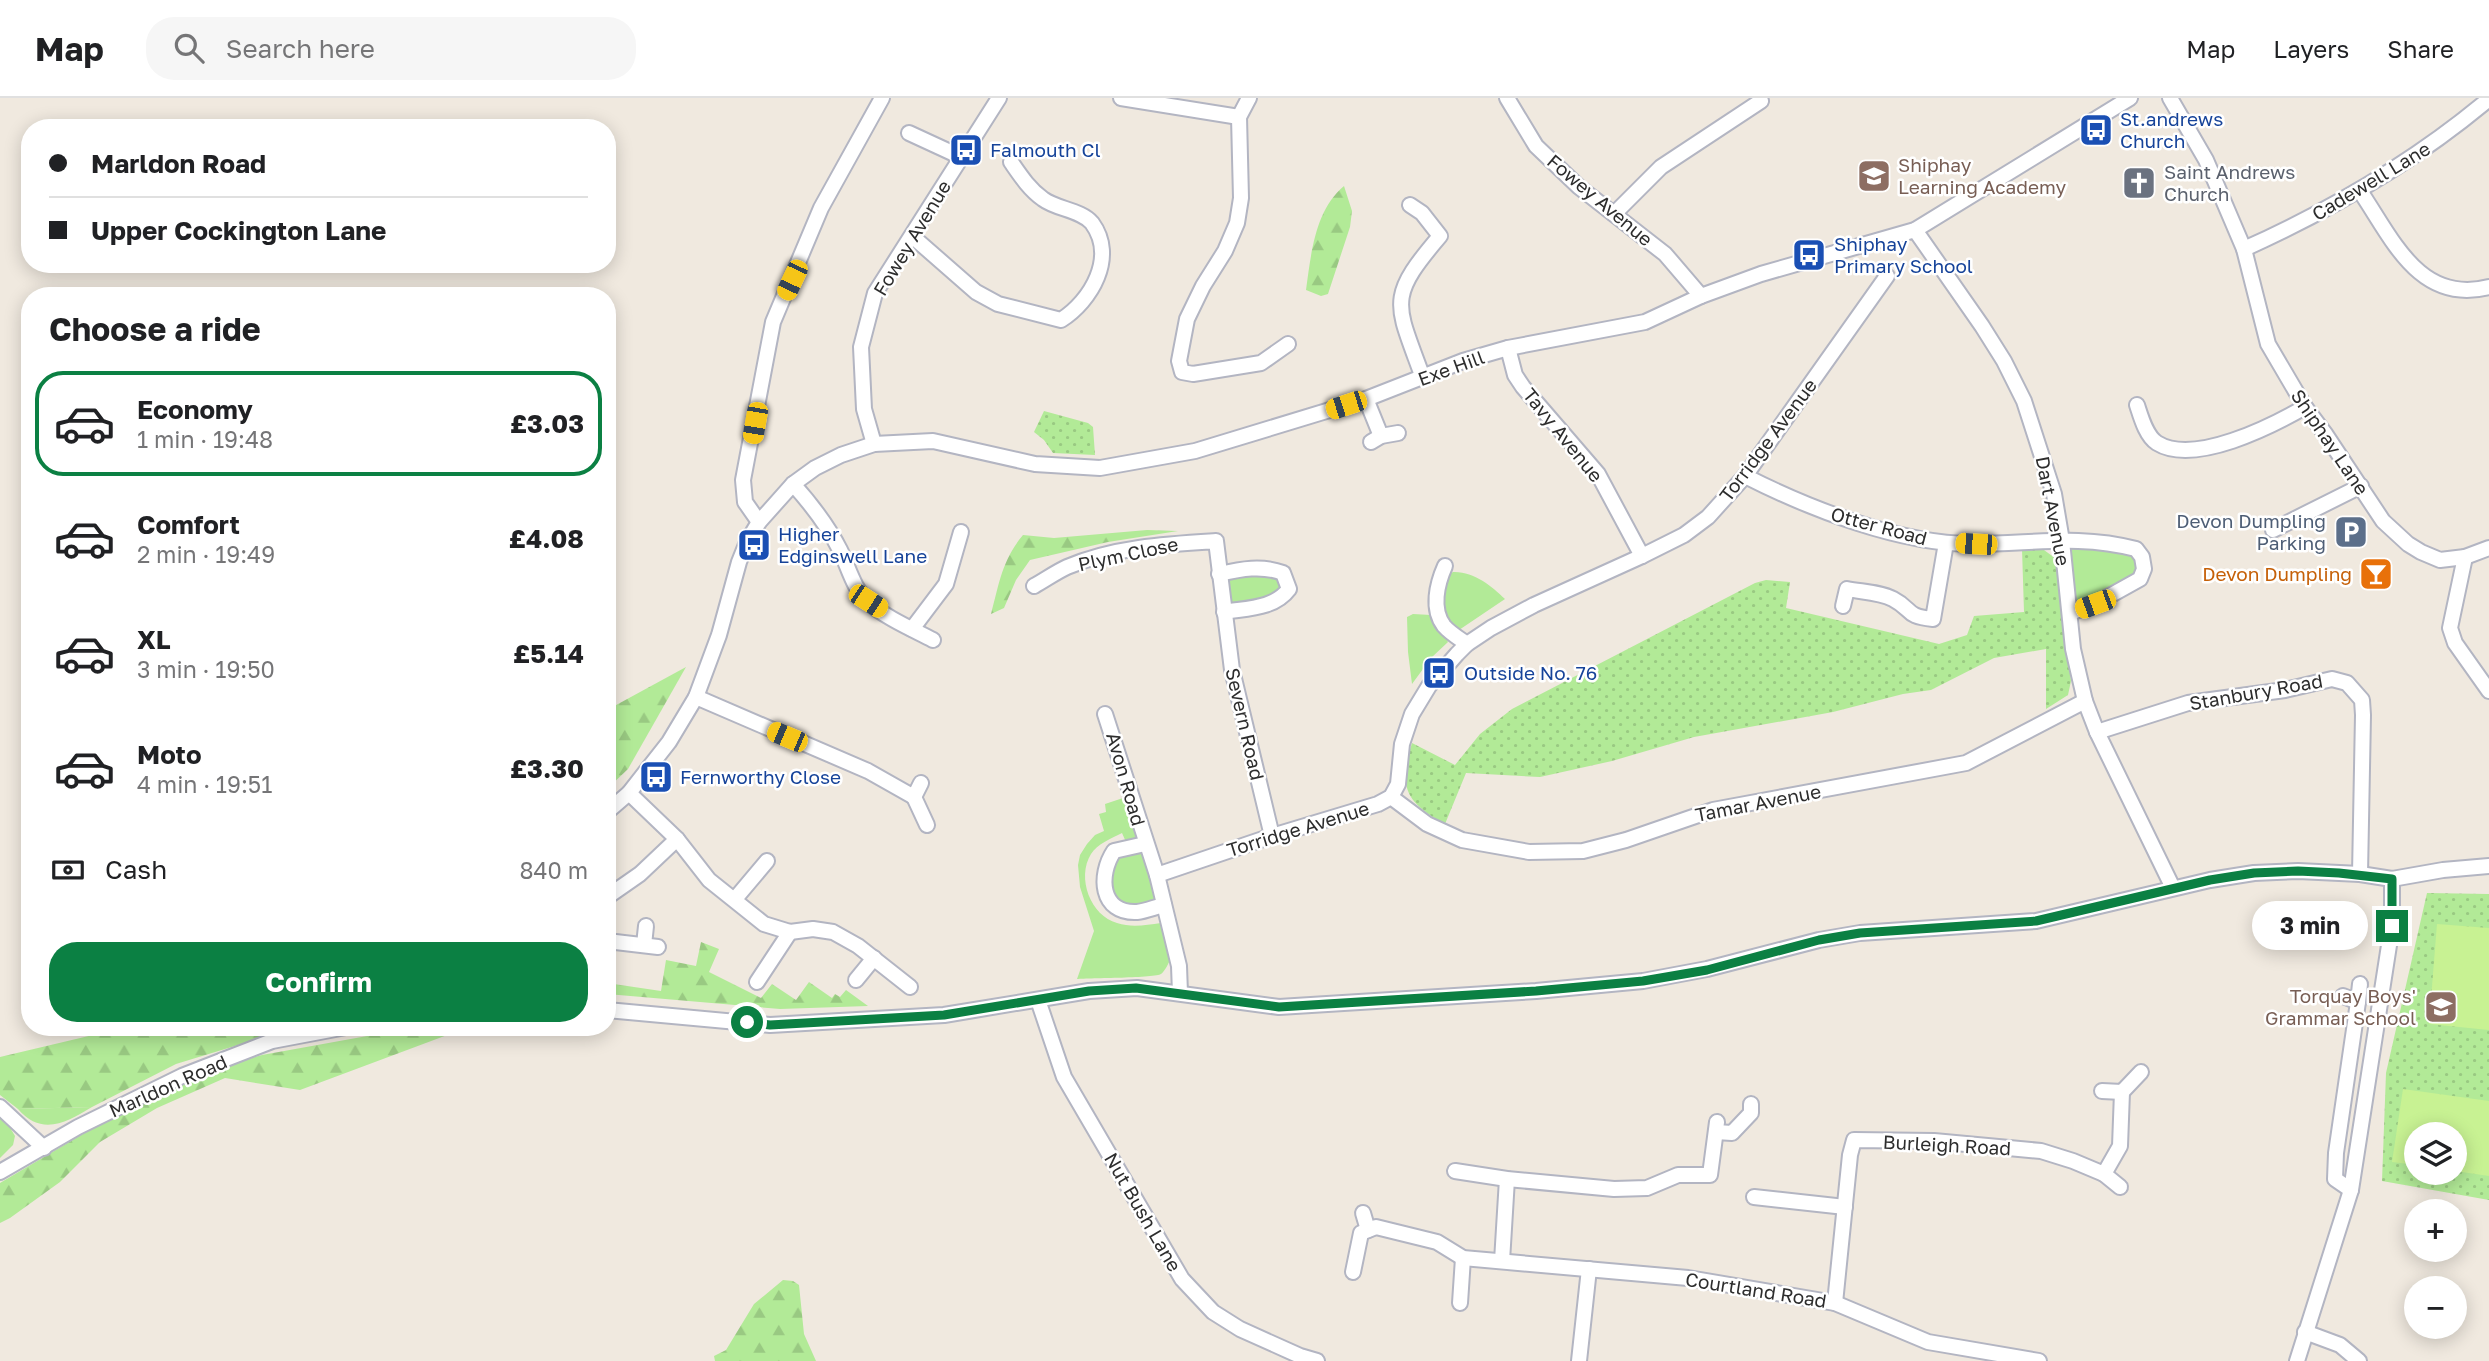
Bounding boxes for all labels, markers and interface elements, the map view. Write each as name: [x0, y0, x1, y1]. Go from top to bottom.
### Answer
search box: [146, 17, 636, 80]
text: Map: [35, 29, 104, 68]
icon: search: [170, 29, 208, 67]
text: Search here: [226, 33, 375, 64]
text: Map: [2186, 34, 2235, 63]
text: Layers: [2273, 34, 2349, 63]
text: Share: [2387, 34, 2454, 63]
place label: St.andrews Church: [2120, 107, 2223, 152]
bus stop icon: St.andrews Church: [2077, 111, 2115, 149]
bus stop icon: Falmouth Cl: [947, 131, 985, 169]
street label: Cadewell Lane: [2307, 136, 2434, 225]
place label: Falmouth Cl: [990, 138, 1101, 161]
text: Marldon Road: [91, 148, 266, 179]
street label: Fowey Avenue: [1543, 149, 1658, 250]
place label: Shiphay Learning Academy: [1898, 153, 2066, 198]
school or university icon: Shiphay Learning Academy: [1855, 157, 1893, 195]
place label: Saint Andrews Church: [2164, 160, 2295, 205]
church icon: Saint Andrews Church: [2120, 164, 2158, 202]
street label: Fowey Avenue: [868, 176, 955, 300]
text: Upper Cockington Lane: [91, 215, 386, 246]
place label: Shiphay Primary School: [1834, 232, 1973, 277]
bus stop icon: Shiphay Primary School: [1790, 236, 1828, 274]
car: [774, 257, 811, 303]
text: Choose a ride: [49, 310, 261, 348]
street label: Exe Hill: [1414, 345, 1487, 390]
street label: Torridge Avenue: [1714, 374, 1821, 506]
street label: Tavy Avenue: [1519, 383, 1608, 486]
street label: Shiphay Lane: [2287, 385, 2374, 499]
car: [1323, 389, 1370, 421]
icon: car: [53, 392, 116, 455]
text: Economy: [137, 394, 253, 425]
car: [742, 400, 769, 446]
text: £3.03: [510, 408, 584, 439]
text: 1 min · 19:48: [137, 425, 273, 453]
street label: Dart Avenue: [2032, 454, 2075, 568]
street label: Otter Road: [1828, 502, 1930, 549]
icon: car: [53, 507, 116, 570]
text: Comfort: [137, 509, 240, 540]
place label: Devon Dumpling Parking: [2176, 509, 2326, 554]
parking icon: Devon Dumpling Parking: [2332, 513, 2370, 551]
place label: Higher Edginswell Lane: [778, 522, 927, 567]
text: £4.08: [509, 523, 584, 554]
bus stop icon: Higher Edginswell Lane: [735, 526, 773, 564]
street label: Plym Close: [1076, 532, 1180, 575]
car: [1955, 532, 1998, 556]
text: 2 min · 19:49: [137, 540, 275, 568]
bar icon: Devon Dumpling: [2357, 555, 2395, 593]
place label: Devon Dumpling: [2202, 562, 2352, 585]
car: [845, 581, 892, 621]
car: [2072, 587, 2119, 621]
icon: car: [53, 622, 116, 685]
text: XL: [137, 624, 171, 655]
text: £5.14: [513, 638, 584, 669]
bus stop icon: Outside No. 76: [1420, 654, 1458, 692]
text: 3 min · 19:50: [137, 655, 275, 683]
place label: Outside No. 76: [1464, 661, 1597, 684]
street label: Severn Road: [1221, 666, 1270, 782]
street label: Stanbury Road: [2187, 668, 2324, 715]
car: [764, 719, 811, 755]
street label: Avon Road: [1102, 729, 1151, 828]
icon: car: [53, 737, 116, 800]
text: Moto: [137, 739, 202, 770]
text: £3.30: [510, 753, 584, 784]
bus stop icon: Fernworthy Close: [637, 758, 675, 796]
place label: Fernworthy Close: [680, 765, 841, 788]
text: 4 min · 19:51: [137, 770, 272, 798]
street label: Tamar Avenue: [1693, 779, 1823, 826]
street label: Torridge Avenue: [1224, 796, 1372, 861]
icon: cash: [49, 851, 87, 889]
text: Cash: [105, 854, 167, 885]
text: 840 m: [520, 856, 588, 884]
callout: 3 min: [2252, 902, 2368, 950]
route end: [2376, 910, 2408, 942]
text: 3 min: [2280, 911, 2340, 939]
button: Confirm: [49, 942, 588, 1022]
place label: Torquay Boys' Grammar School: [2265, 984, 2416, 1029]
school or university icon: Torquay Boys' Grammar School: [2422, 988, 2460, 1026]
route start: [731, 1006, 763, 1038]
street label: Marldon Road: [105, 1049, 230, 1122]
map controls: [2404, 1122, 2467, 1339]
button: layers: [2404, 1122, 2467, 1185]
street label: Burleigh Road: [1882, 1130, 2012, 1159]
street label: Nut Bush Lane: [1100, 1148, 1187, 1275]
button: +: [2404, 1199, 2467, 1262]
street label: Courtland Road: [1684, 1267, 1828, 1312]
button: −: [2404, 1276, 2467, 1339]

